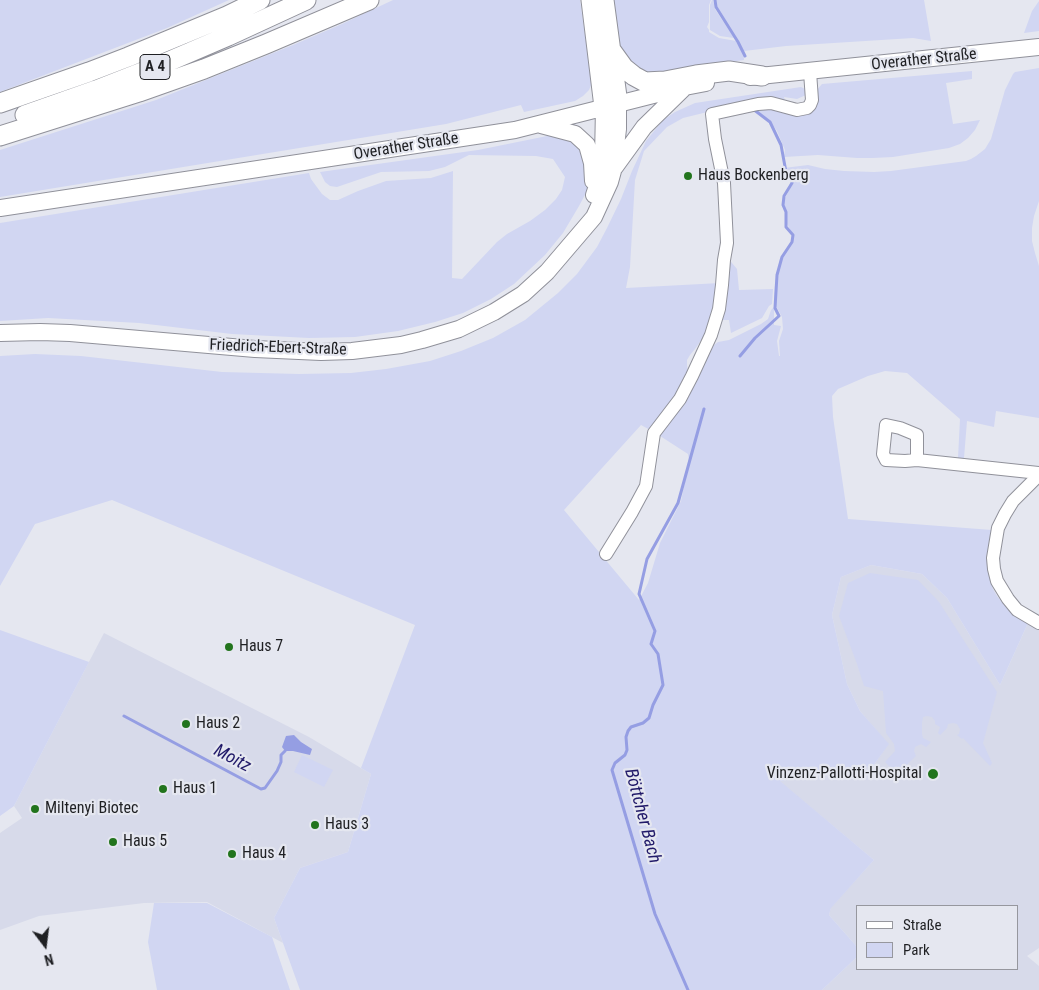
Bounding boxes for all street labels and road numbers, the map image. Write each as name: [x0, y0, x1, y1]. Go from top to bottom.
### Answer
street label: Overather Straße: [870, 45, 978, 75]
road number: A 4: [140, 54, 170, 80]
street label: Overather Straße: [352, 129, 460, 165]
street label: Friedrich-Ebert-Straße: [209, 336, 347, 360]

